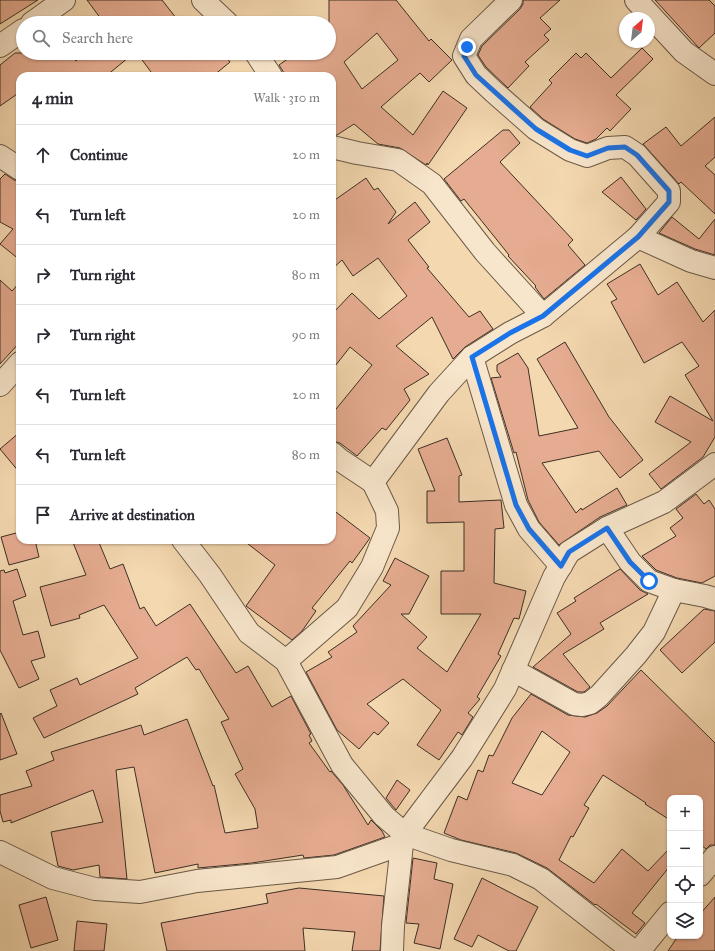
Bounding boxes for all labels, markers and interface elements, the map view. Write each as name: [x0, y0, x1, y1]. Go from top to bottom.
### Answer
north arrow: [619, 12, 655, 48]
search box: [16, 16, 336, 60]
icon: search: [30, 27, 52, 49]
text: Search here: [62, 29, 133, 47]
route end: [458, 38, 476, 56]
text: 4 min: [32, 88, 73, 109]
text: Walk · 310 m: [253, 90, 320, 106]
icon: ahead: [32, 144, 54, 166]
text: Continue: [70, 146, 128, 164]
text: 20 m: [292, 147, 320, 163]
icon: left: [32, 204, 54, 226]
text: Turn left: [70, 206, 126, 224]
text: 20 m: [292, 207, 320, 223]
icon: right: [32, 264, 54, 286]
text: Turn right: [70, 266, 135, 284]
text: 80 m: [292, 267, 320, 283]
icon: right: [32, 324, 54, 346]
text: Turn right: [70, 326, 135, 344]
text: 90 m: [292, 327, 320, 343]
icon: left: [32, 384, 54, 406]
text: Turn left: [70, 386, 126, 404]
text: 20 m: [292, 387, 320, 403]
icon: left: [32, 444, 54, 466]
text: Turn left: [70, 446, 126, 464]
text: 80 m: [292, 447, 320, 463]
icon: arrive: [32, 504, 54, 526]
text: Arrive at destination: [70, 506, 195, 524]
route start: [640, 572, 658, 590]
map controls: [667, 795, 703, 939]
button: +: [667, 795, 703, 831]
button: −: [667, 831, 703, 867]
button: locate: [667, 867, 703, 903]
button: layers: [667, 903, 703, 939]

